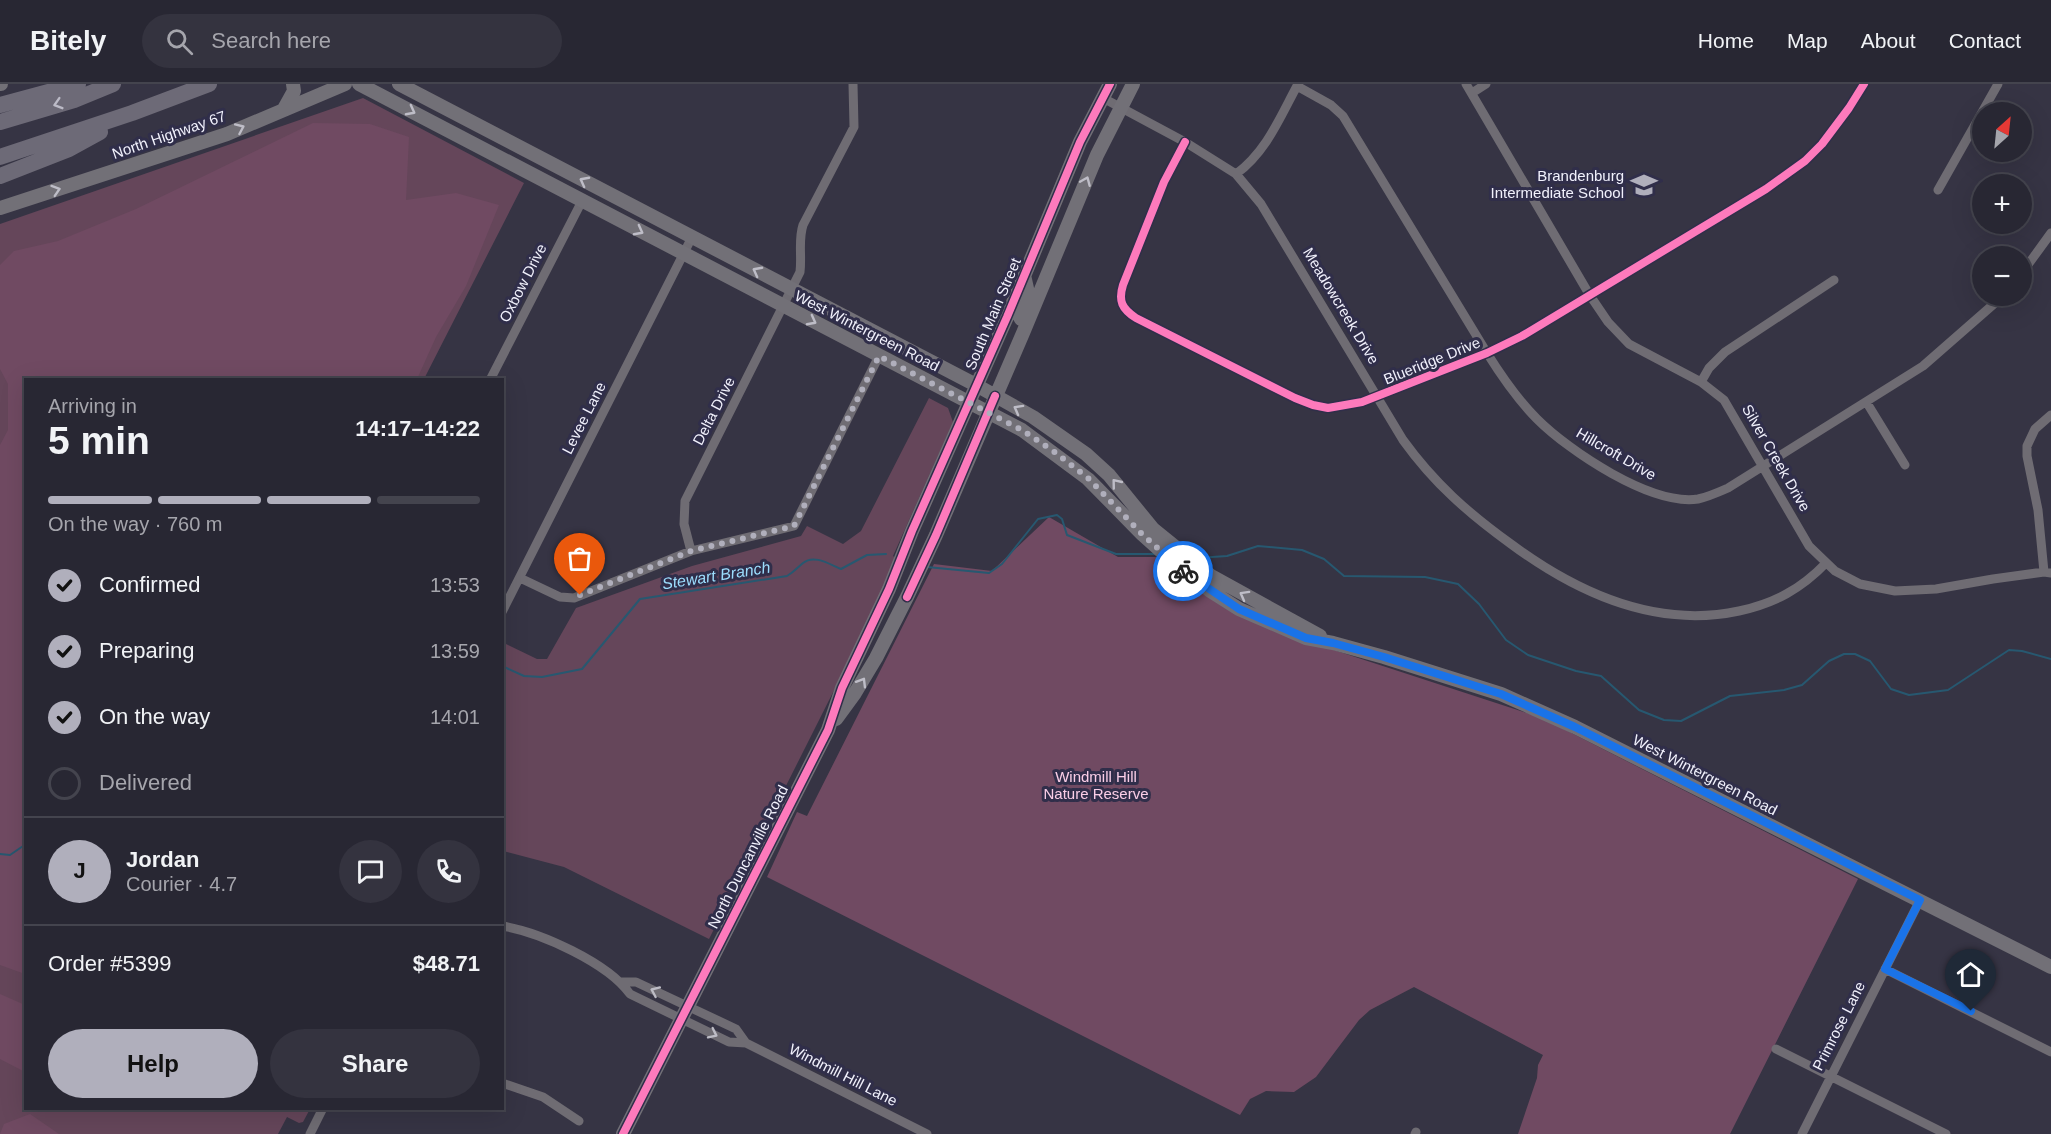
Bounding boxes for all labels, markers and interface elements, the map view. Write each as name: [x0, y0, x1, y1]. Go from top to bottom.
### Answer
search box: [142, 14, 562, 68]
text: Bitely: [30, 25, 106, 56]
icon: search: [163, 25, 196, 58]
text: Search here: [211, 28, 331, 53]
text: Home: [1698, 29, 1754, 52]
text: Map: [1787, 29, 1828, 52]
text: About: [1861, 29, 1916, 52]
text: Contact: [1949, 29, 2021, 52]
one-way arrow: [54, 97, 64, 109]
north arrow: [1972, 102, 2032, 162]
map controls: [1972, 102, 2032, 306]
one-way arrow: [404, 104, 415, 115]
street label: North Highway 67: [110, 107, 228, 162]
one-way arrow: [234, 123, 245, 135]
place label: Brandenburg Intermediate School: [1491, 167, 1624, 201]
school or university icon: Brandenburg Intermediate School: [1629, 170, 1659, 200]
button: +: [1972, 174, 2032, 234]
one-way arrow: [1079, 176, 1091, 187]
one-way arrow: [580, 177, 590, 188]
one-way arrow: [50, 185, 61, 197]
one-way arrow: [633, 224, 644, 235]
street label: Oxbow Drive: [495, 241, 550, 325]
street label: Meadowcreek Drive: [1300, 245, 1383, 367]
button: −: [1972, 246, 2032, 306]
street label: South Main Street: [961, 254, 1024, 372]
one-way arrow: [752, 267, 763, 278]
street label: West Wintergreen Road: [792, 287, 942, 374]
one-way arrow: [806, 314, 816, 325]
street label: Blueridge Drive: [1381, 333, 1483, 388]
street label: Delta Drive: [689, 374, 738, 448]
street label: Levee Lane: [558, 379, 609, 457]
text: Arriving in: [48, 395, 137, 417]
street label: Silver Creek Drive: [1739, 401, 1814, 514]
one-way arrow: [1014, 404, 1024, 416]
text: 14:17–14:22: [355, 416, 480, 441]
text: 5 min: [48, 419, 150, 462]
street label: Hillcroft Drive: [1573, 424, 1659, 483]
one-way arrow: [1112, 479, 1123, 490]
text: On the way · 760 m: [48, 513, 223, 535]
pin: [554, 533, 605, 595]
courier: [1153, 541, 1213, 601]
icon: bag: [563, 542, 596, 575]
icon: bike: [1167, 555, 1200, 588]
water label: Stewart Branch: [661, 559, 772, 592]
icon: check: [48, 569, 81, 602]
text: Confirmed: [99, 572, 200, 597]
text: 13:53: [430, 574, 480, 596]
one-way arrow: [1240, 591, 1250, 602]
icon: check: [48, 635, 81, 668]
text: Preparing: [99, 638, 194, 663]
text: 13:59: [430, 640, 480, 662]
one-way arrow: [854, 678, 866, 688]
icon: check: [48, 701, 81, 734]
text: On the way: [99, 704, 210, 729]
text: 14:01: [430, 706, 480, 728]
street label: West Wintergreen Road: [1630, 731, 1780, 818]
park label: Windmill Hill Nature Reserve: [1043, 768, 1149, 802]
text: Delivered: [99, 770, 192, 795]
street label: North Duncanville Road: [704, 782, 791, 931]
button: chat: [339, 840, 402, 903]
button: phone: [417, 840, 480, 903]
text: Jordan: [126, 847, 199, 872]
text: J: [73, 858, 86, 883]
text: Courier · 4.7: [126, 873, 237, 895]
pin: [1945, 949, 1996, 1011]
text: Order #5399: [48, 951, 172, 976]
text: $48.71: [413, 951, 480, 976]
icon: home: [1954, 958, 1987, 991]
street label: Primrose Lane: [1809, 978, 1868, 1073]
one-way arrow: [651, 986, 662, 998]
one-way arrow: [706, 1026, 717, 1038]
button: Help: [48, 1029, 258, 1098]
button: Share: [270, 1029, 480, 1098]
street label: Windmill Hill Lane: [786, 1040, 900, 1109]

